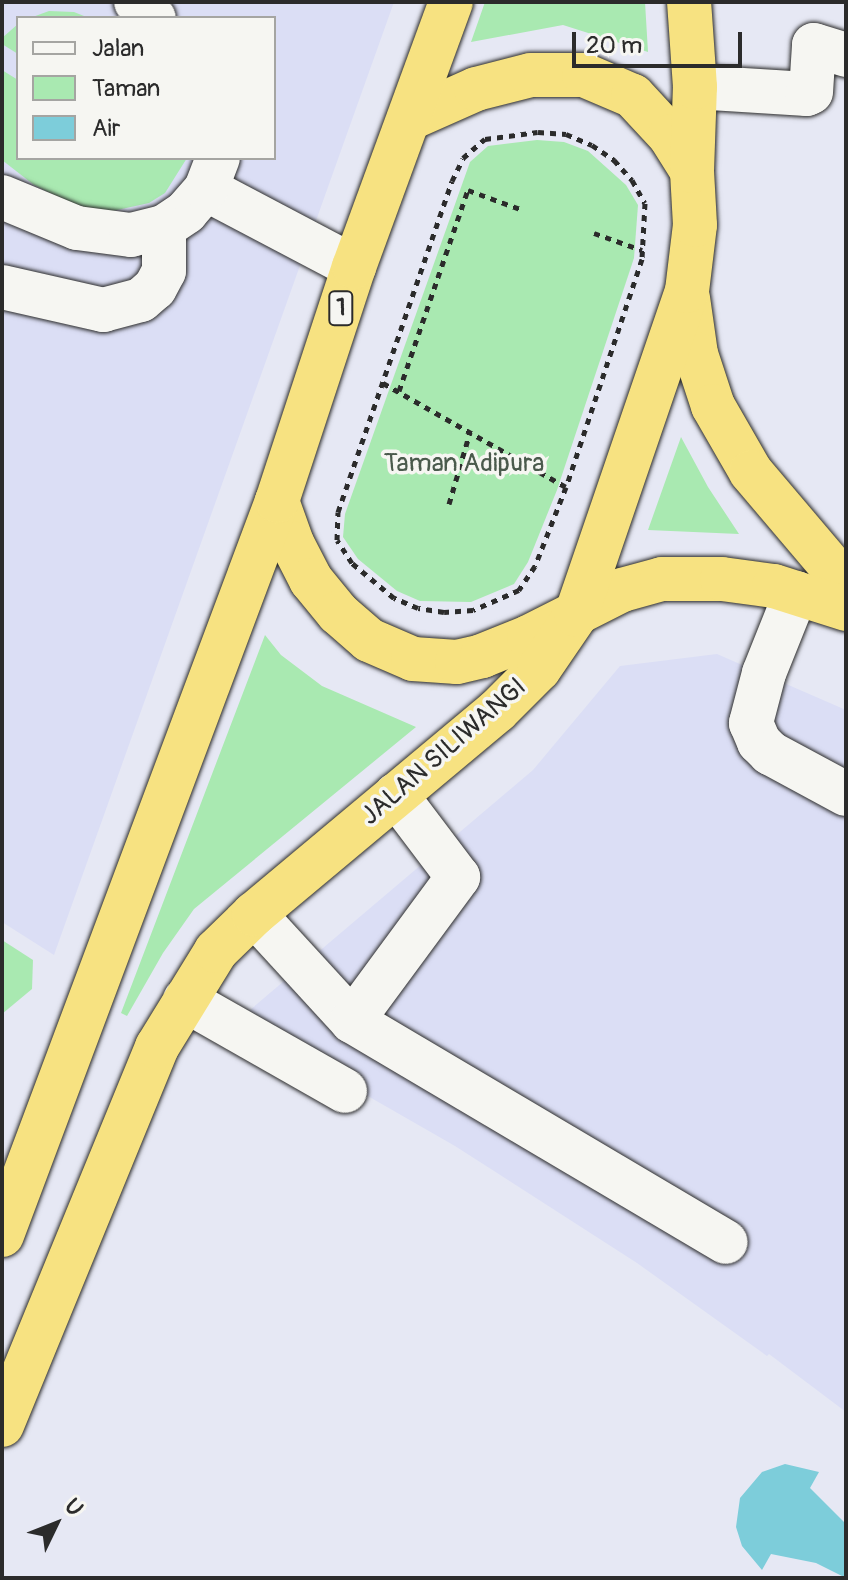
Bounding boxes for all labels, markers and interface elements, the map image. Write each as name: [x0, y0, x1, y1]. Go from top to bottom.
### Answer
legend: [16, 16, 276, 160]
scale bar: [576, 16, 746, 66]
text: 20 m: [586, 31, 642, 60]
text: Jalan: [92, 34, 144, 63]
text: Taman: [92, 74, 160, 103]
text: Air: [92, 114, 120, 143]
road number: 1: [327, 288, 355, 328]
park label: Taman Adipura: [384, 448, 544, 480]
street label: JALAN SILIWANGI: [355, 672, 533, 832]
north arrow: [16, 1484, 96, 1564]
text: U: [58, 1493, 89, 1523]

